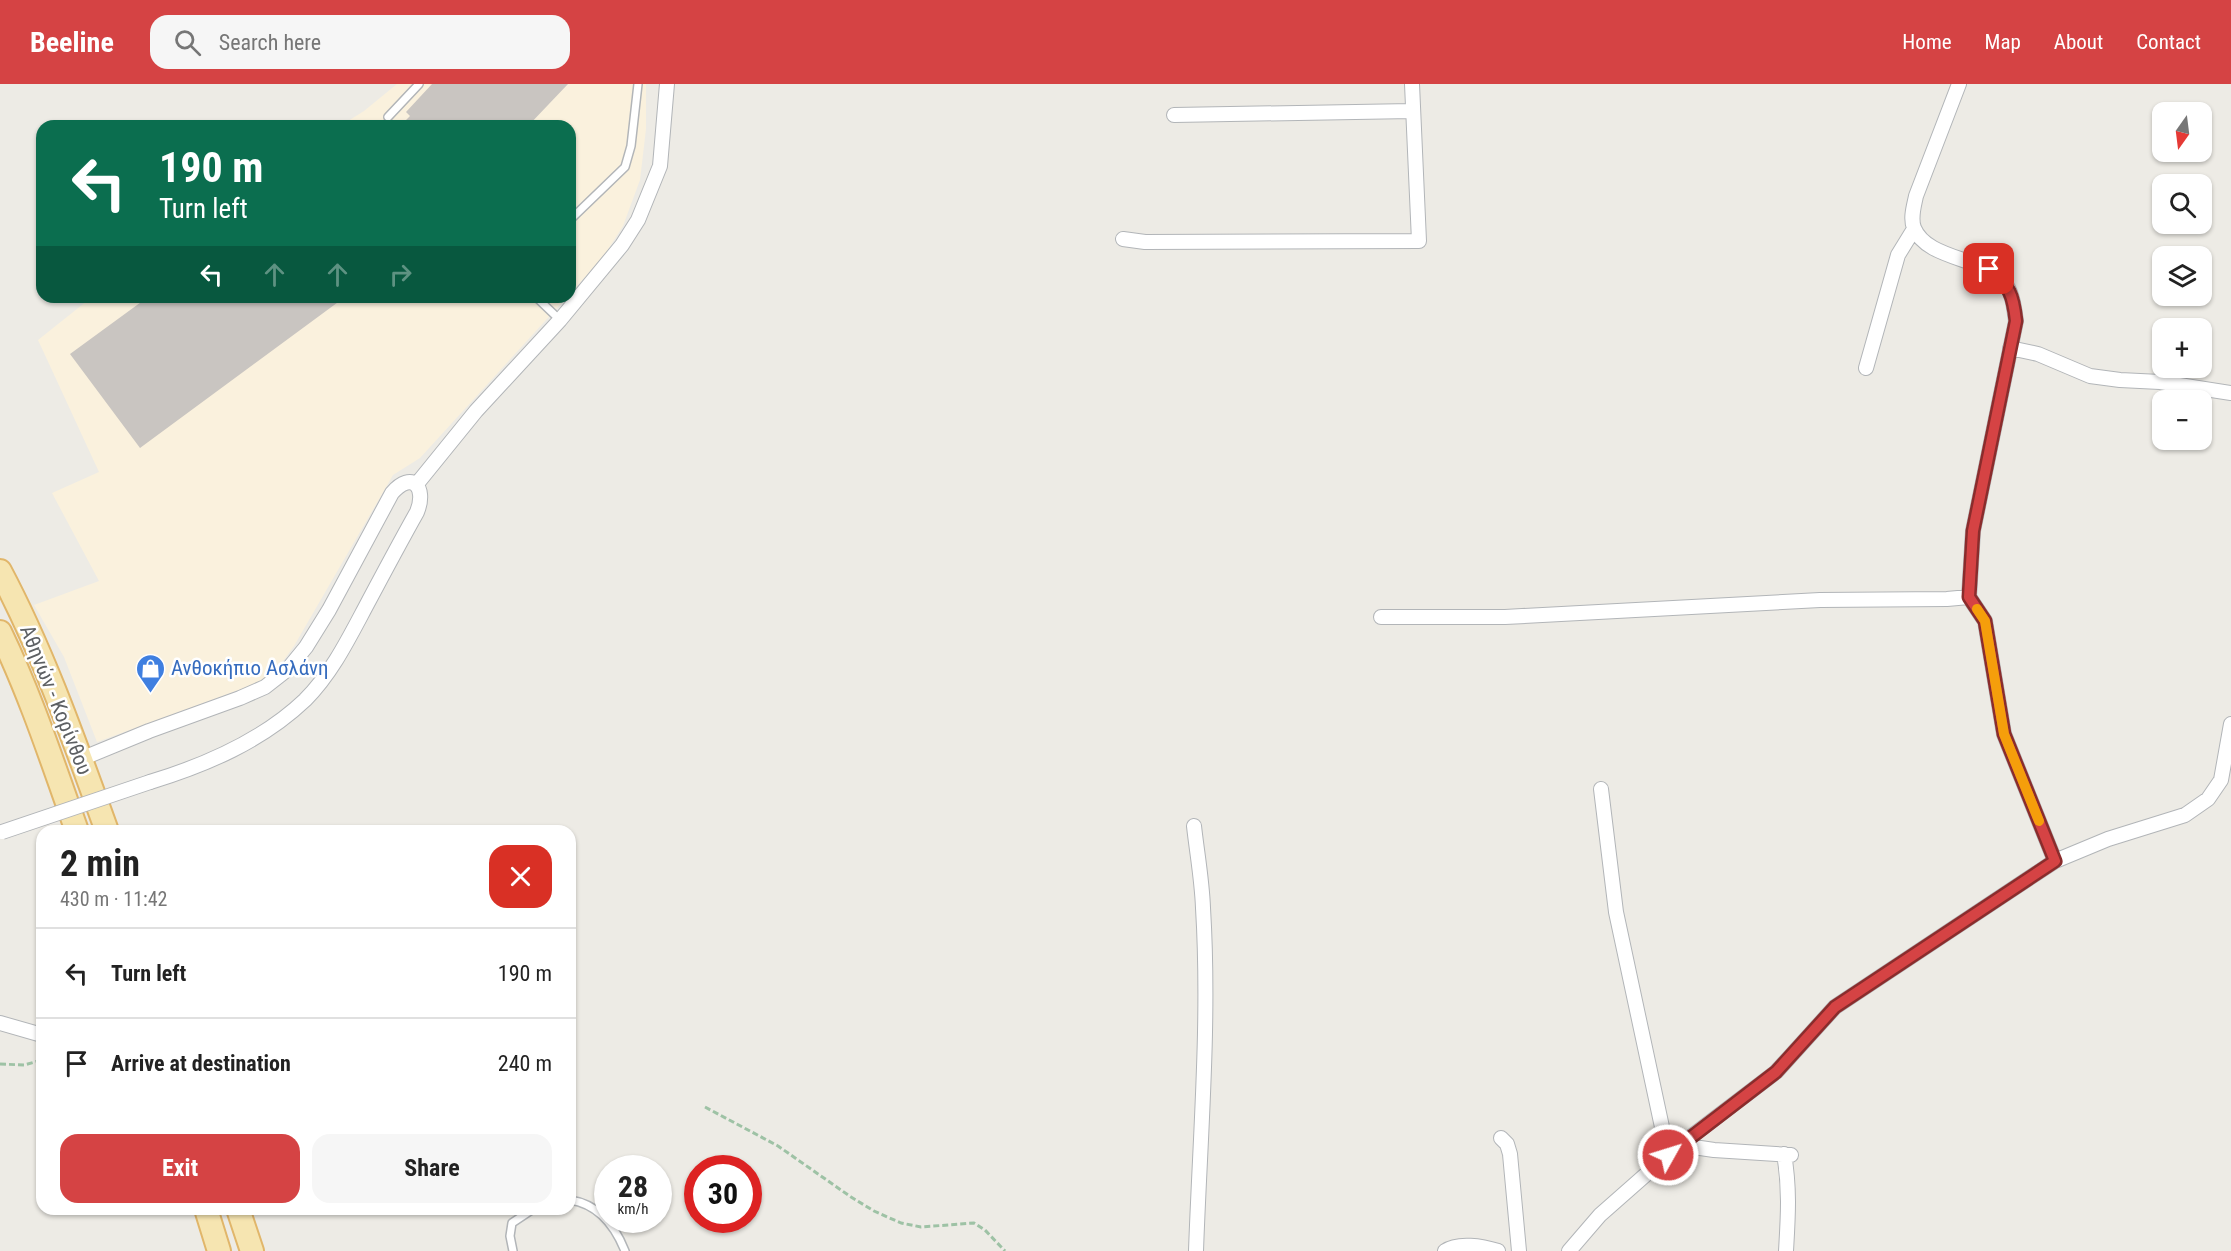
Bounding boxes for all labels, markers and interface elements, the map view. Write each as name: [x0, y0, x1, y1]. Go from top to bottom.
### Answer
search box: [150, 15, 570, 69]
text: Beeline: [30, 26, 114, 59]
icon: search: [171, 26, 204, 59]
text: Search here: [219, 30, 321, 55]
text: Home: [1902, 30, 1952, 54]
text: Map: [1985, 30, 2021, 54]
text: About: [2054, 30, 2103, 54]
text: Contact: [2136, 30, 2201, 54]
north arrow: [2152, 102, 2212, 162]
map controls: [2152, 102, 2212, 450]
text: 190 m: [159, 143, 264, 192]
icon: left: [60, 144, 138, 222]
button: search: [2152, 174, 2212, 234]
text: Turn left: [159, 193, 248, 225]
pin: [1963, 243, 2014, 294]
button: layers: [2152, 246, 2212, 306]
icon: arrive: [1972, 252, 2005, 285]
icon: left: [195, 258, 228, 291]
icon: ahead: [258, 258, 291, 291]
icon: ahead: [321, 258, 354, 291]
icon: right: [384, 258, 417, 291]
button: +: [2152, 318, 2212, 378]
button: −: [2152, 390, 2212, 450]
street label: Αθηνών - Κορίνθου: [15, 622, 97, 778]
shop icon: Ανθοκήπιο Ασλάνη: [134, 652, 166, 694]
place label: Ανθοκήπιο Ασλάνη: [171, 656, 329, 680]
text: 2 min: [60, 843, 140, 885]
button: close: [489, 845, 552, 908]
text: 430 m · 11:42: [60, 887, 167, 911]
icon: left: [60, 957, 93, 990]
text: Turn left: [111, 961, 186, 986]
text: 190 m: [498, 961, 552, 986]
icon: arrive: [60, 1047, 93, 1080]
text: Arrive at destination: [111, 1051, 291, 1076]
text: 240 m: [498, 1051, 552, 1076]
position arrow: [1636, 1123, 1700, 1187]
button: Exit: [60, 1134, 300, 1203]
button: Share: [312, 1134, 552, 1203]
speed limit sign: 30: [684, 1155, 762, 1233]
text: 28: [618, 1169, 648, 1204]
text: km/h: [618, 1200, 648, 1218]

